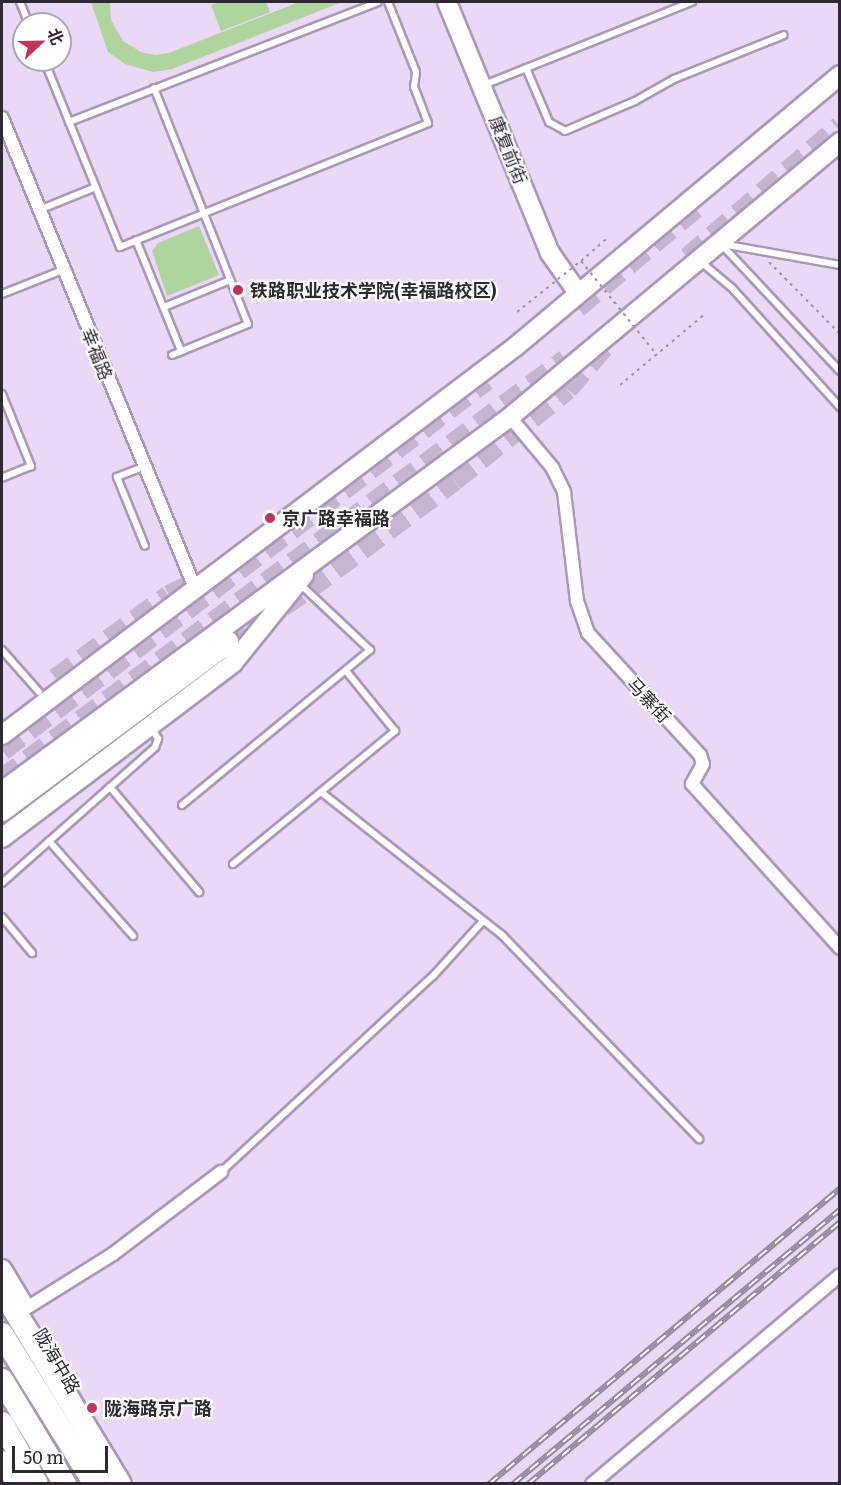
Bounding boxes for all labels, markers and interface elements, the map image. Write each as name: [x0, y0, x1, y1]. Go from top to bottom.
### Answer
north arrow: [12, 12, 72, 72]
text: 北: [43, 24, 71, 48]
street label: 康复前街: [485, 113, 531, 187]
place label: 铁路职业技术学院(幸福路校区): [250, 279, 497, 301]
marker: 铁路职业技术学院(幸福路校区): [231, 283, 245, 297]
street label: 幸福路: [77, 325, 117, 383]
place label: 京广路幸福路: [282, 507, 390, 529]
marker: 京广路幸福路: [263, 511, 277, 525]
street label: 马寨街: [623, 673, 675, 727]
street label: 陇海中路: [29, 1325, 85, 1397]
place label: 陇海路京广路: [104, 1397, 212, 1419]
marker: 陇海路京广路: [85, 1401, 99, 1415]
scale bar: [15, 1434, 111, 1472]
text: 50 m: [23, 1443, 64, 1470]

